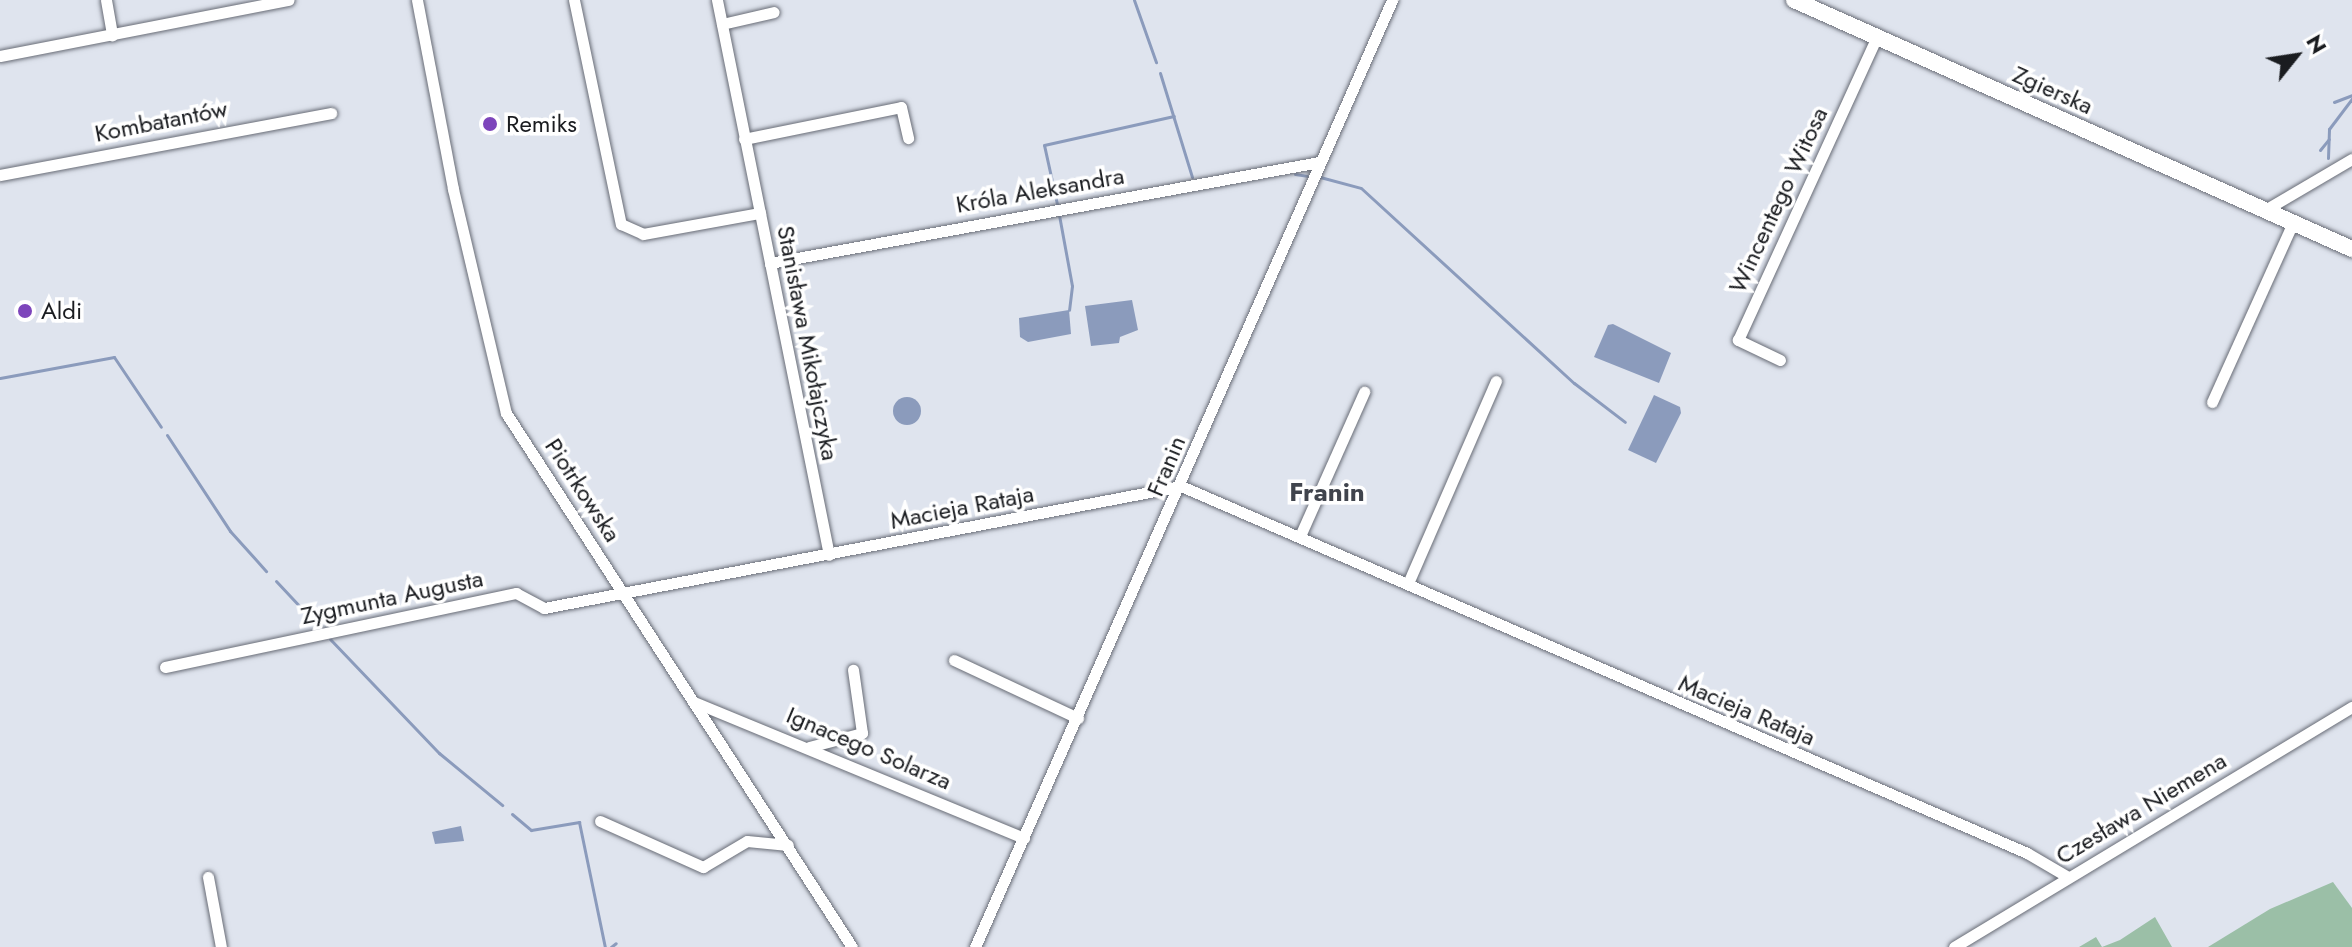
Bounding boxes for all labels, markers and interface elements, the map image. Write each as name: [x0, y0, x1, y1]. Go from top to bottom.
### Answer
north arrow: [2256, 16, 2336, 96]
text: N: [2299, 28, 2335, 60]
street label: Zgierska: [2008, 60, 2098, 120]
street label: Kombatantów: [92, 94, 230, 148]
street label: Wincentego Witosa: [1722, 103, 1834, 297]
place label: Remiks: [506, 110, 577, 138]
marker: Remiks: [481, 115, 499, 133]
street label: Króla Aleksandra: [954, 161, 1126, 219]
street label: Stanisława Mikołajczyka: [771, 223, 845, 463]
place label: Aldi: [41, 297, 82, 325]
marker: Aldi: [16, 302, 34, 320]
street label: Franin: [1140, 431, 1192, 501]
street label: Piotrkowska: [539, 433, 627, 547]
district label: Franin: [1289, 477, 1365, 509]
street label: Macieja Rataja: [888, 479, 1036, 535]
street label: Zygmunta Augusta: [298, 564, 486, 630]
street label: Macieja Rataja: [1674, 668, 1820, 752]
street label: Ignacego Solarza: [782, 700, 956, 796]
street label: Czesława Niemena: [2051, 746, 2231, 870]

